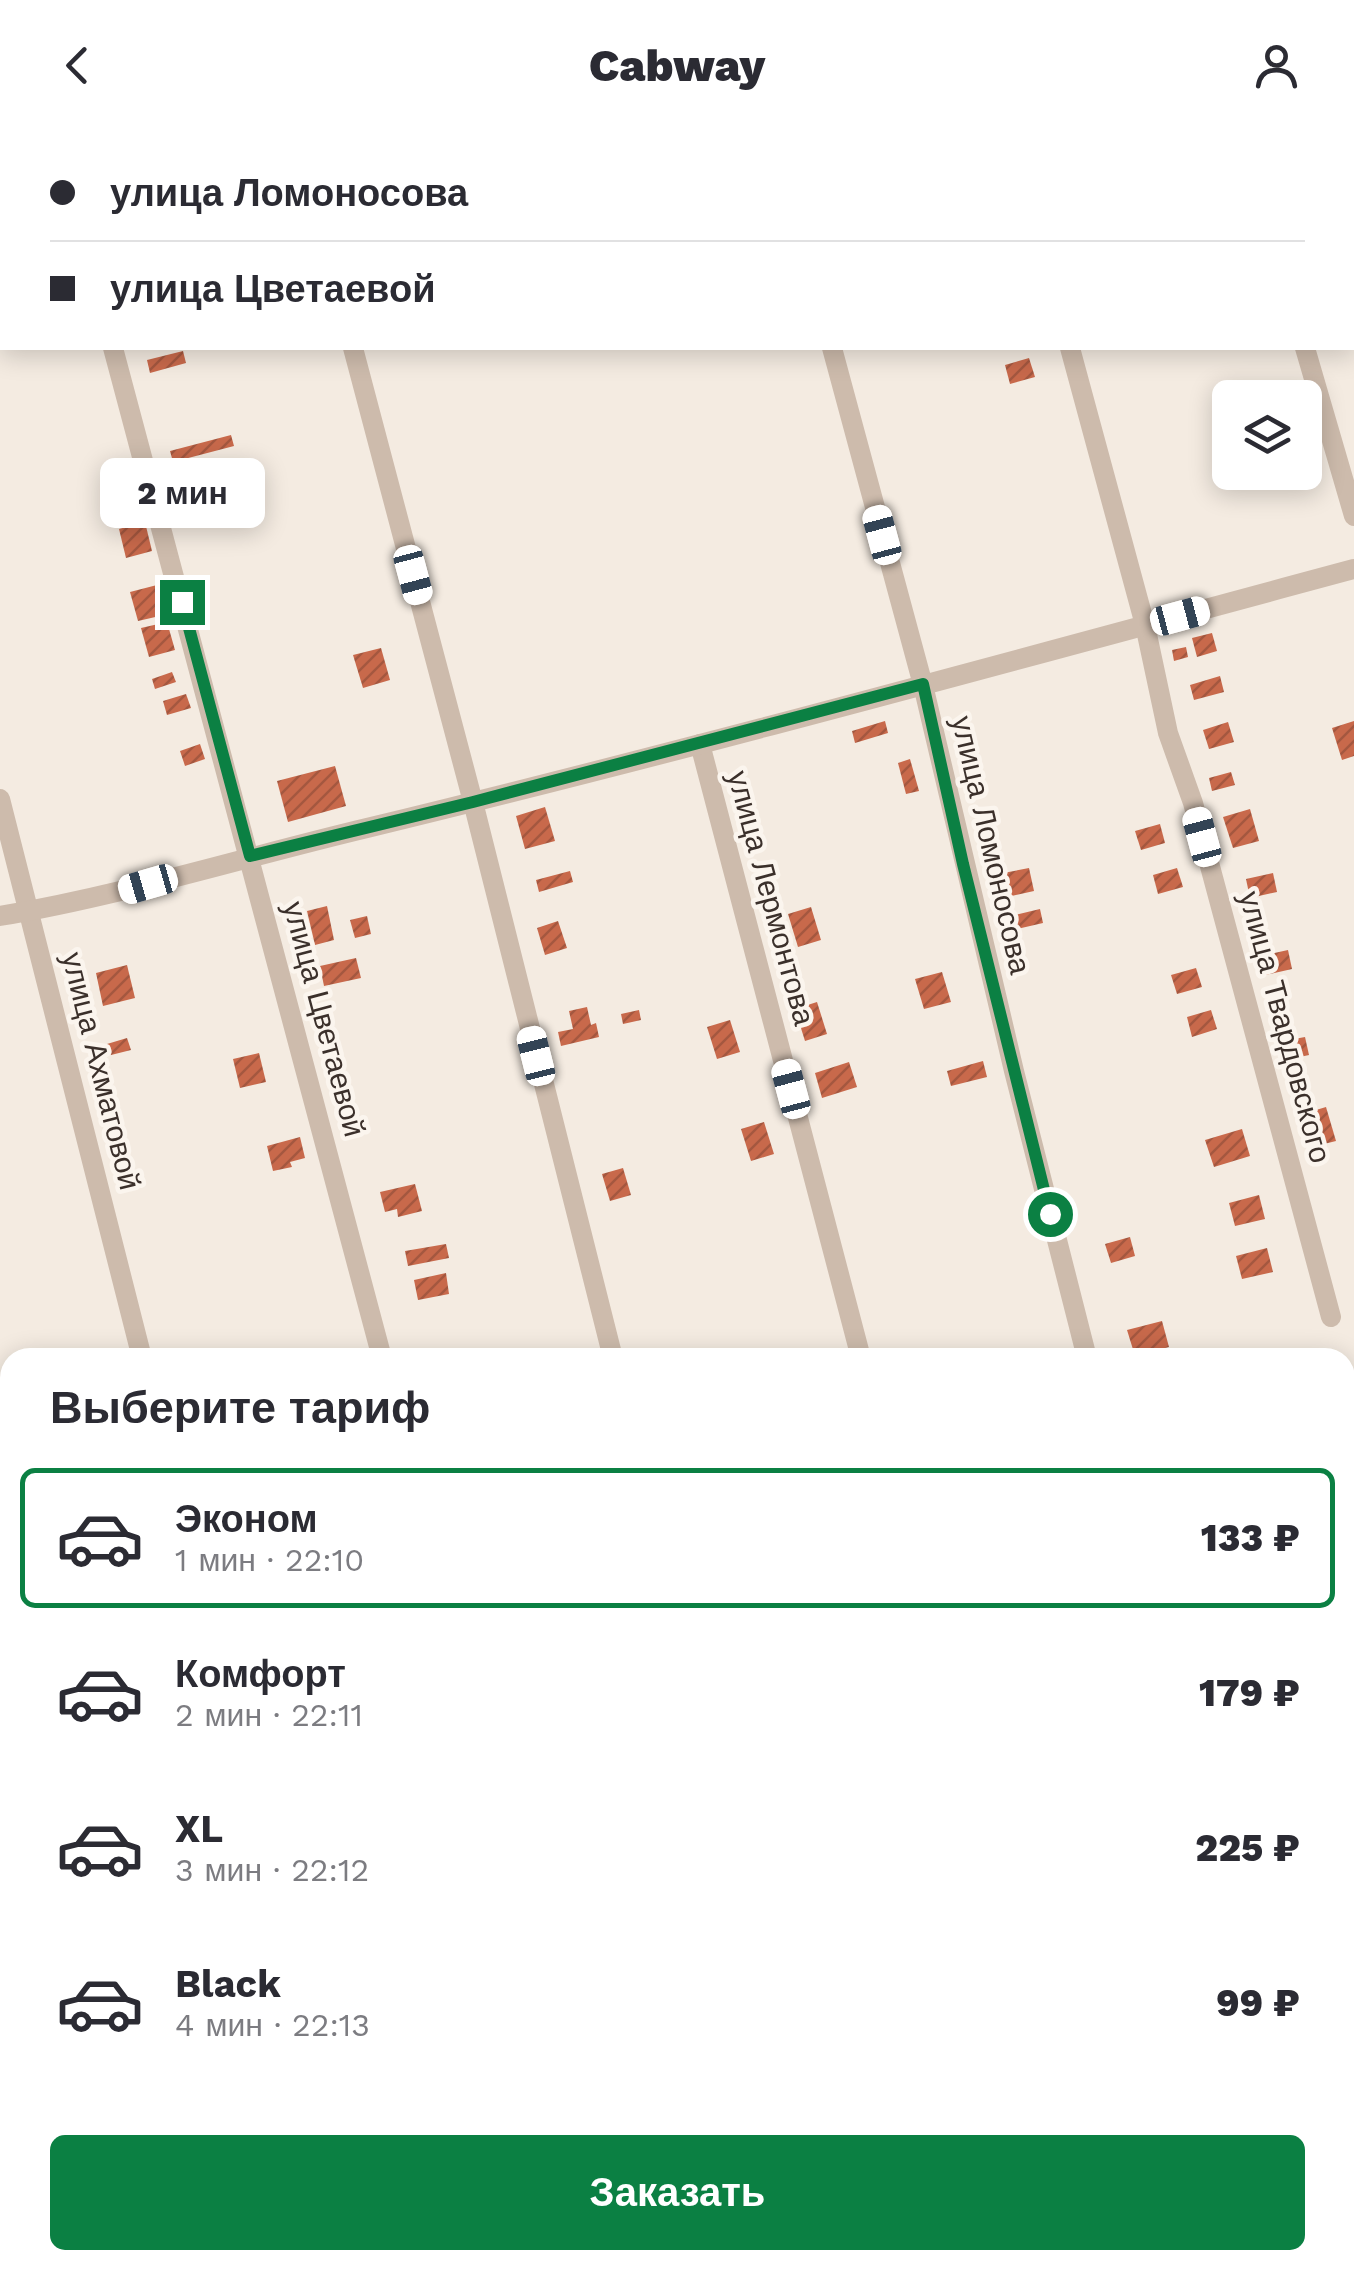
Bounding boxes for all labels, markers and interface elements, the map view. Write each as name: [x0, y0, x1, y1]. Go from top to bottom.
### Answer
icon: back: [50, 38, 105, 93]
icon: person: [1249, 38, 1304, 93]
text: Cabway: [589, 39, 765, 92]
text: улица Ломоносова: [110, 171, 468, 215]
text: улица Цветаевой: [110, 267, 436, 311]
map controls: [1212, 380, 1322, 490]
button: layers: [1212, 380, 1322, 490]
callout: 2 мин: [100, 457, 264, 527]
text: 2 мин: [137, 474, 228, 512]
car: [860, 502, 904, 568]
car: [391, 542, 435, 608]
route end: [160, 580, 205, 625]
car: [1147, 594, 1213, 638]
street label: улица Ломоносова: [945, 712, 1038, 978]
street label: улица Лермонтова: [721, 767, 822, 1029]
car: [1180, 804, 1224, 870]
car: [115, 861, 181, 907]
street label: улица Твардовского: [1232, 887, 1339, 1167]
street label: улица Цветаевой: [276, 897, 373, 1140]
street label: улица Ахматовой: [55, 949, 148, 1193]
car: [514, 1023, 558, 1089]
car: [769, 1056, 813, 1122]
route start: [1028, 1192, 1073, 1237]
text: Выберите тариф: [50, 1381, 430, 1434]
icon: car: [55, 1493, 145, 1583]
text: Эконом: [175, 1497, 318, 1541]
text: 133 ₽: [1201, 1516, 1300, 1560]
text: 1 мин · 22:10: [175, 1541, 364, 1579]
icon: car: [55, 1648, 145, 1738]
text: Комфорт: [175, 1652, 346, 1696]
text: 179 ₽: [1199, 1671, 1300, 1715]
text: 2 мин · 22:11: [175, 1696, 363, 1734]
icon: car: [55, 1803, 145, 1893]
text: XL: [175, 1807, 223, 1851]
text: 225 ₽: [1195, 1826, 1300, 1870]
text: 3 мин · 22:12: [175, 1851, 369, 1889]
icon: car: [55, 1958, 145, 2048]
text: Black: [175, 1962, 281, 2006]
text: 99 ₽: [1216, 1981, 1300, 2025]
text: 4 мин · 22:13: [175, 2006, 370, 2044]
button: Заказать: [50, 2135, 1305, 2250]

